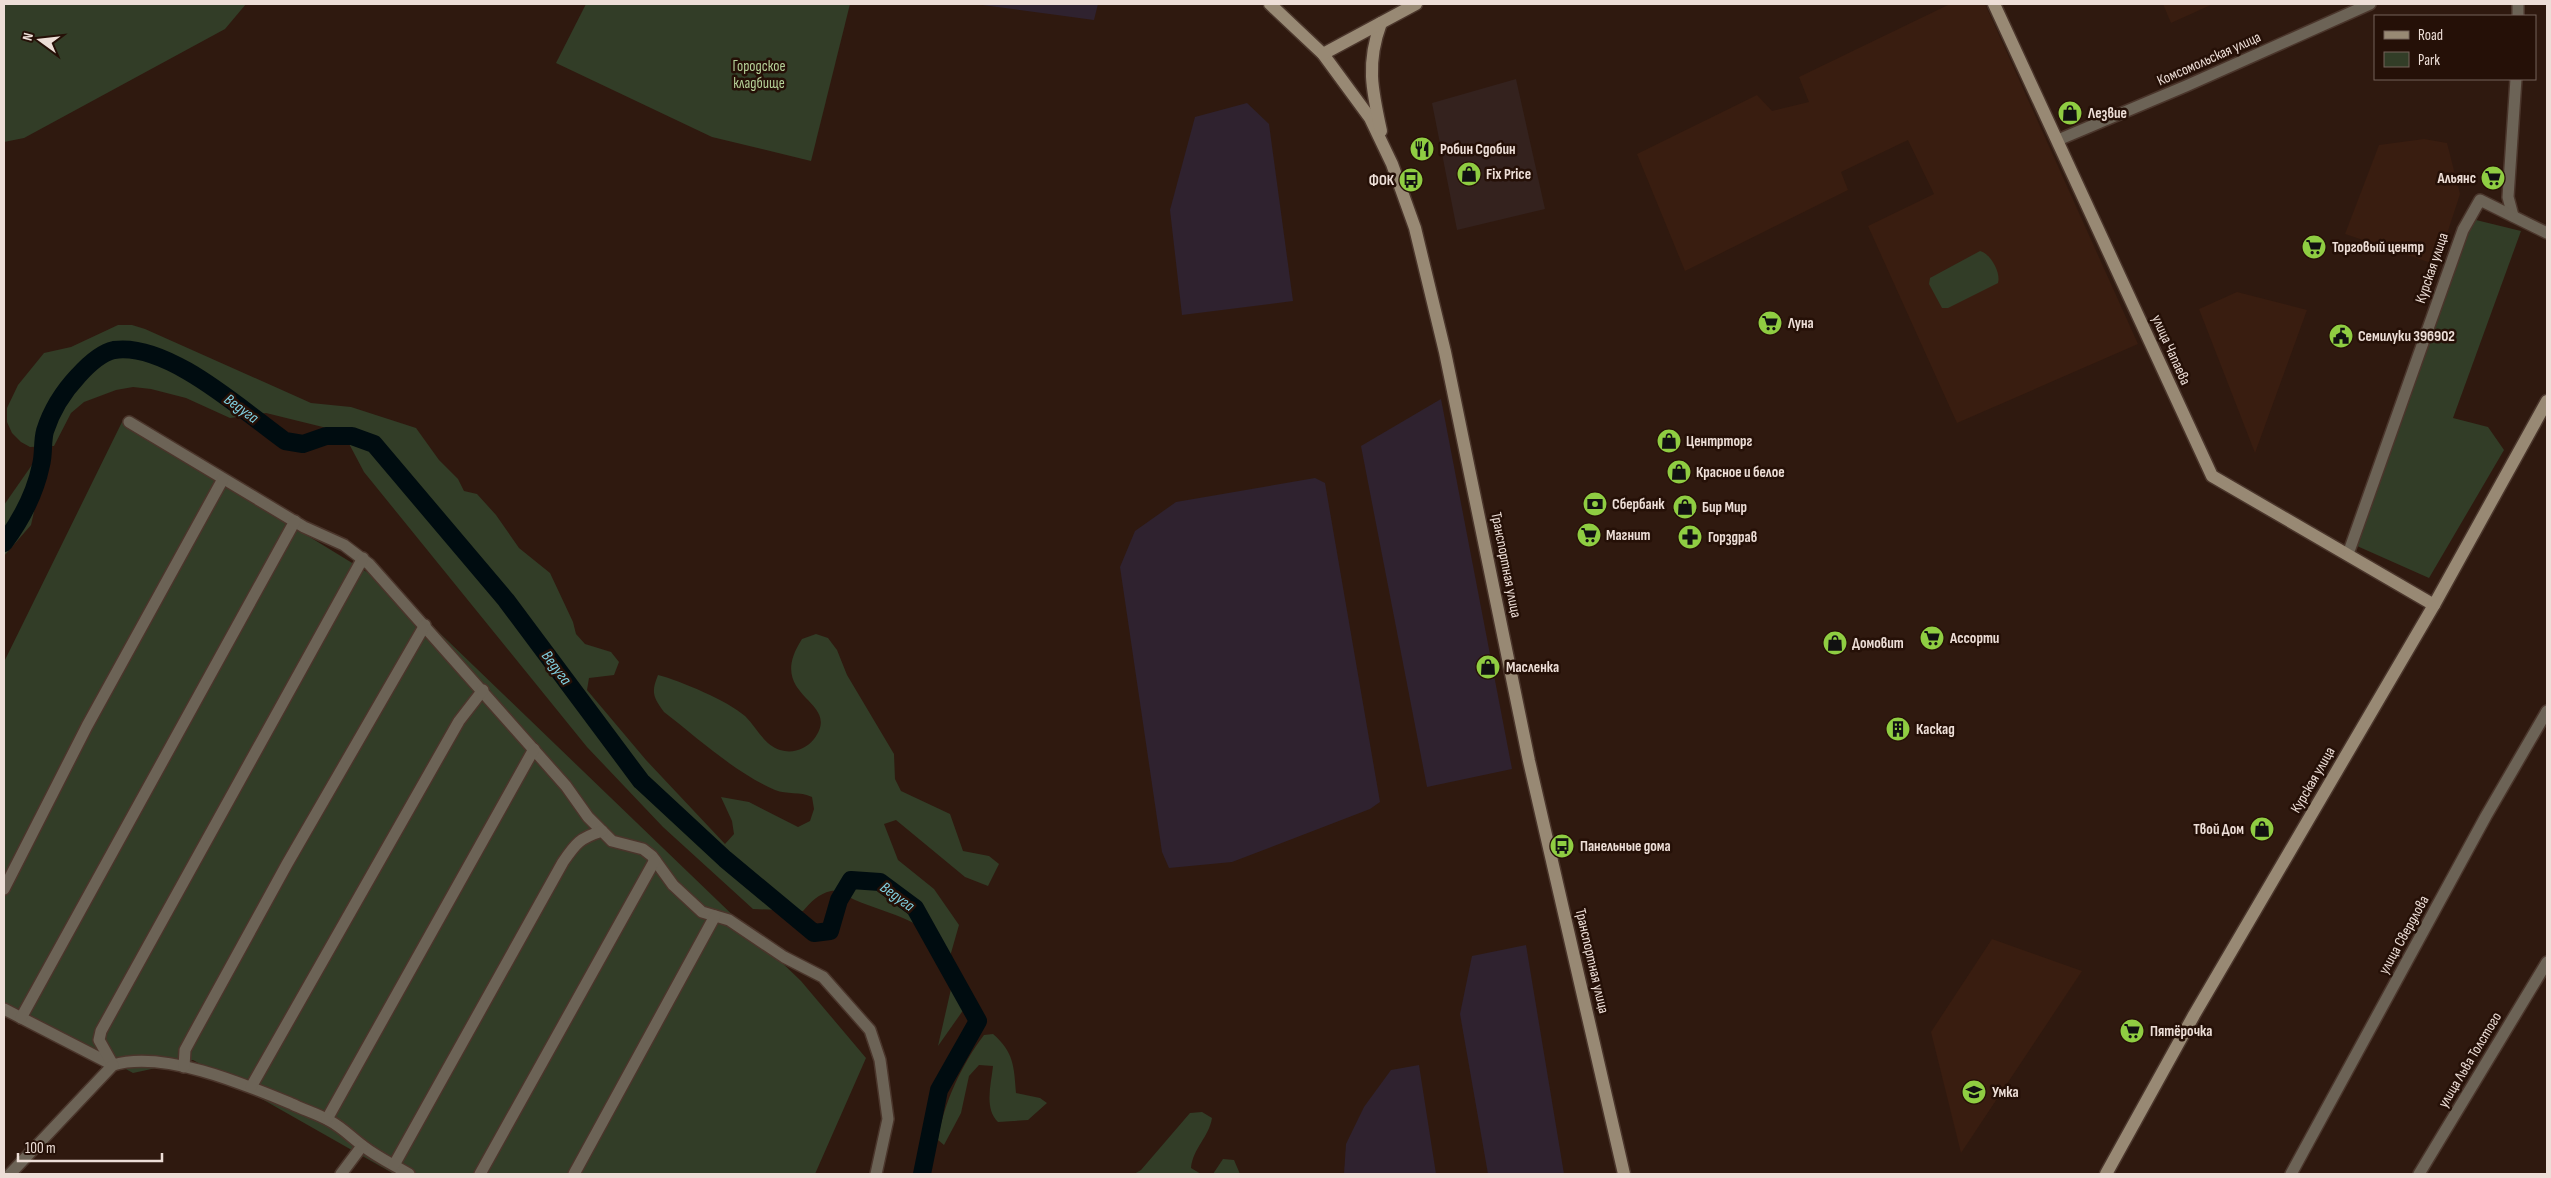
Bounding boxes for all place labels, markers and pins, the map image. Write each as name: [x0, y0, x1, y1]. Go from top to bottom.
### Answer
shop icon: Лезвие: [2057, 100, 2083, 126]
place label: Лезвие: [2087, 104, 2127, 123]
restaurant icon: Робин Сдобин: [1409, 136, 1435, 162]
place label: Робин Сдобин: [1440, 140, 1516, 159]
shop icon: Fix Price: [1456, 161, 1482, 187]
place label: Fix Price: [1486, 165, 1531, 184]
supermarket icon: Альянс: [2480, 165, 2506, 191]
bus stop icon: ФОК: [1398, 167, 1424, 193]
place label: Альянс: [2436, 169, 2476, 188]
place label: ФОК: [1369, 171, 1395, 190]
supermarket icon: Торговый центр: [2301, 234, 2327, 260]
place label: Торговый центр: [2332, 238, 2424, 257]
supermarket icon: Луна: [1757, 310, 1783, 336]
place label: Луна: [1787, 314, 1814, 333]
public building icon: Семилуки 396902: [2328, 323, 2354, 349]
place label: Семилуки 396902: [2358, 327, 2455, 346]
shop icon: Центрторг: [1656, 428, 1682, 454]
place label: Центрторг: [1686, 432, 1753, 451]
shop icon: Красное и белое: [1666, 459, 1692, 485]
place label: Красное и белое: [1696, 463, 1785, 482]
bank icon: Сбербанк: [1582, 491, 1608, 517]
shop icon: Бир Мир: [1672, 494, 1698, 520]
place label: Сбербанк: [1612, 495, 1665, 514]
place label: Бир Мир: [1702, 498, 1747, 517]
supermarket icon: Магнит: [1576, 522, 1602, 548]
pharmacy icon: Горздрав: [1677, 524, 1703, 550]
place label: Магнит: [1606, 526, 1651, 545]
place label: Горздрав: [1708, 528, 1757, 547]
supermarket icon: Ассорти: [1919, 625, 1945, 651]
place label: Ассорти: [1949, 629, 1999, 648]
shop icon: Домовит: [1822, 630, 1848, 656]
place label: Домовит: [1852, 634, 1904, 653]
shop icon: Масленка: [1475, 654, 1501, 680]
place label: Масленка: [1506, 658, 1559, 677]
building icon: Каскад: [1885, 716, 1911, 742]
place label: Каскад: [1916, 720, 1955, 739]
shop icon: Твой Дом: [2249, 816, 2275, 842]
place label: Твой Дом: [2193, 820, 2244, 839]
bus stop icon: Панельные дома: [1549, 833, 1575, 859]
place label: Панельные дома: [1580, 837, 1671, 856]
supermarket icon: Пятёрочка: [2119, 1018, 2145, 1044]
place label: Пятёрочка: [2150, 1022, 2212, 1041]
school or university icon: Умка: [1961, 1079, 1987, 1105]
place label: Умка: [1992, 1083, 2019, 1102]

